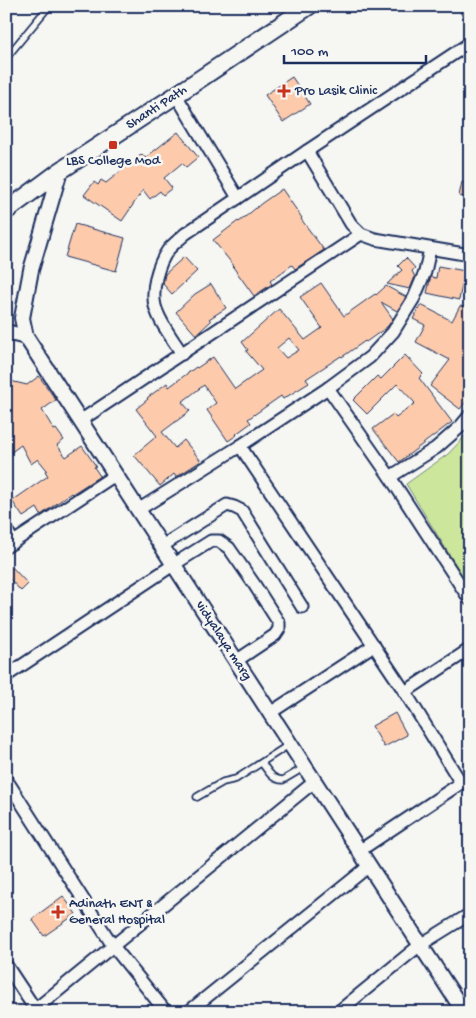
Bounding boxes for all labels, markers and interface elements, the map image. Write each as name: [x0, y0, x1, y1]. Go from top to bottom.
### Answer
scale bar: [284, 32, 426, 64]
text: 100 m: [290, 43, 329, 61]
street label: Shanti Path: [123, 82, 191, 134]
place label: Pro Lasik Clinic: [294, 83, 378, 100]
marker: Pro Lasik Clinic: [277, 84, 291, 98]
marker: LBS College Mod: [107, 139, 119, 151]
place label: LBS College Mod: [66, 153, 162, 170]
street label: vidyalaya marg: [191, 598, 255, 684]
place label: Adinath ENT & General Hospital: [69, 896, 165, 929]
marker: Adinath ENT & General Hospital: [51, 905, 65, 919]

